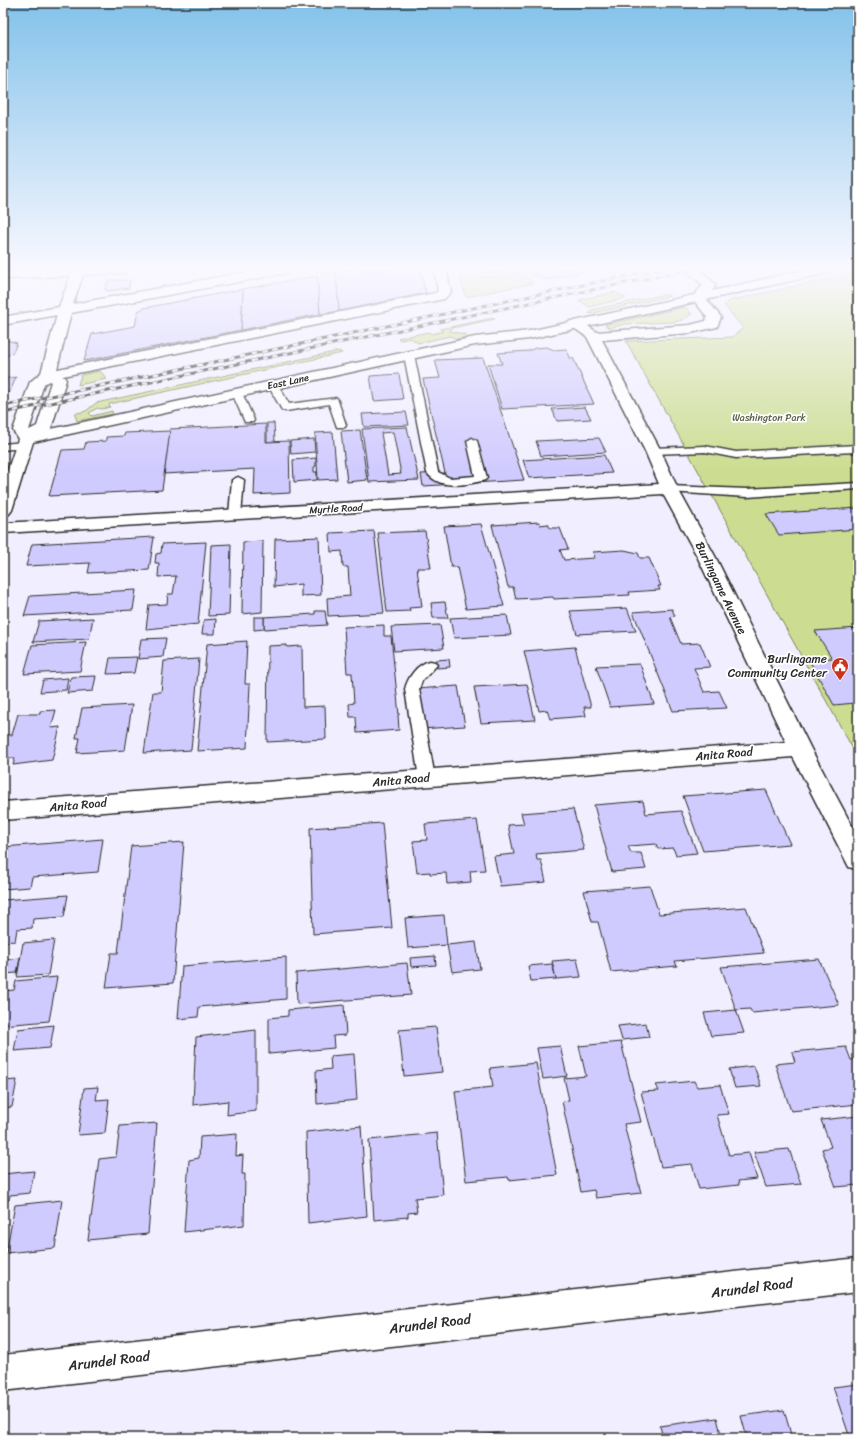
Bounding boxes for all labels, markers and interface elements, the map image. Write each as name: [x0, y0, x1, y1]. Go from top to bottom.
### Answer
street label: East Lane: [266, 369, 311, 395]
park label: Washington Park: [732, 409, 807, 427]
street label: Myrtle Road: [309, 499, 364, 519]
street label: Burlingame Avenue: [689, 538, 753, 638]
place label: Burlingame Community Center: [728, 648, 828, 684]
public building icon: Burlingame Community Center: [830, 656, 850, 681]
street label: Anita Road: [693, 740, 754, 768]
street label: Anita Road: [370, 766, 431, 794]
street label: Anita Road: [47, 791, 108, 819]
street label: Arundel Road: [709, 1270, 796, 1306]
street label: Arundel Road: [387, 1306, 474, 1342]
street label: Arundel Road: [66, 1343, 153, 1379]

